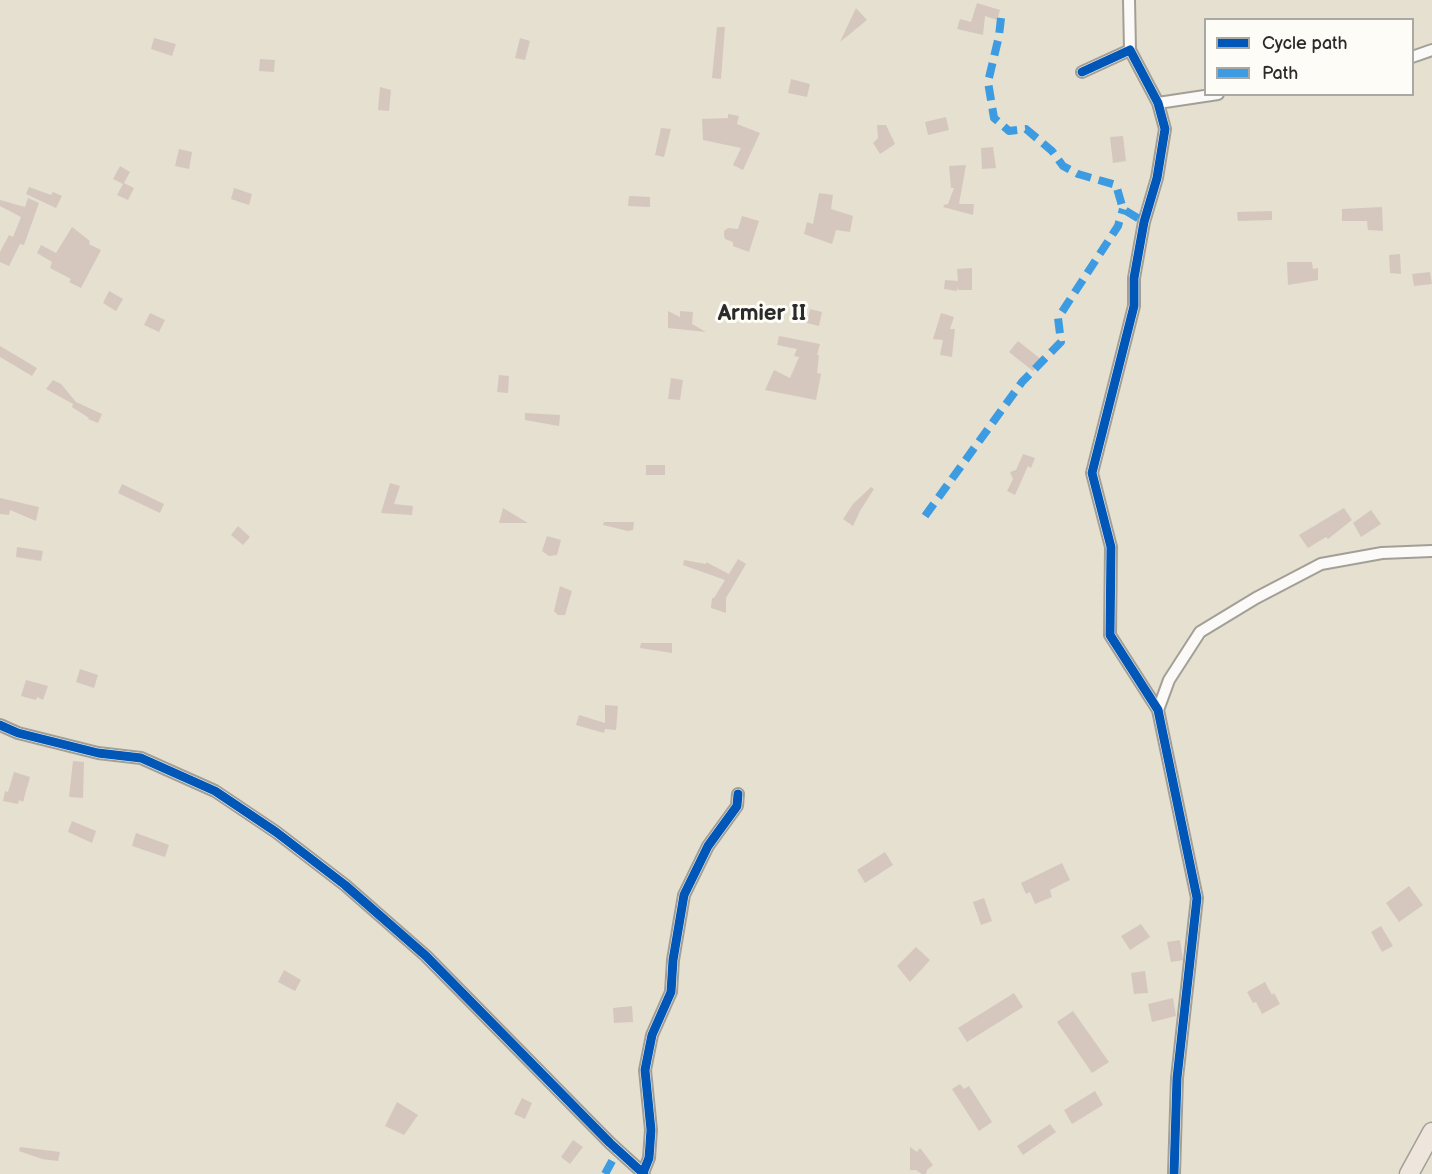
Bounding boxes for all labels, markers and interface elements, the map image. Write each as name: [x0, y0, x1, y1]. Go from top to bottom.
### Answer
legend: [1204, 18, 1414, 96]
text: Cycle path: [1262, 33, 1348, 54]
text: Path: [1262, 63, 1298, 84]
district label: Armier II: [718, 301, 806, 327]

